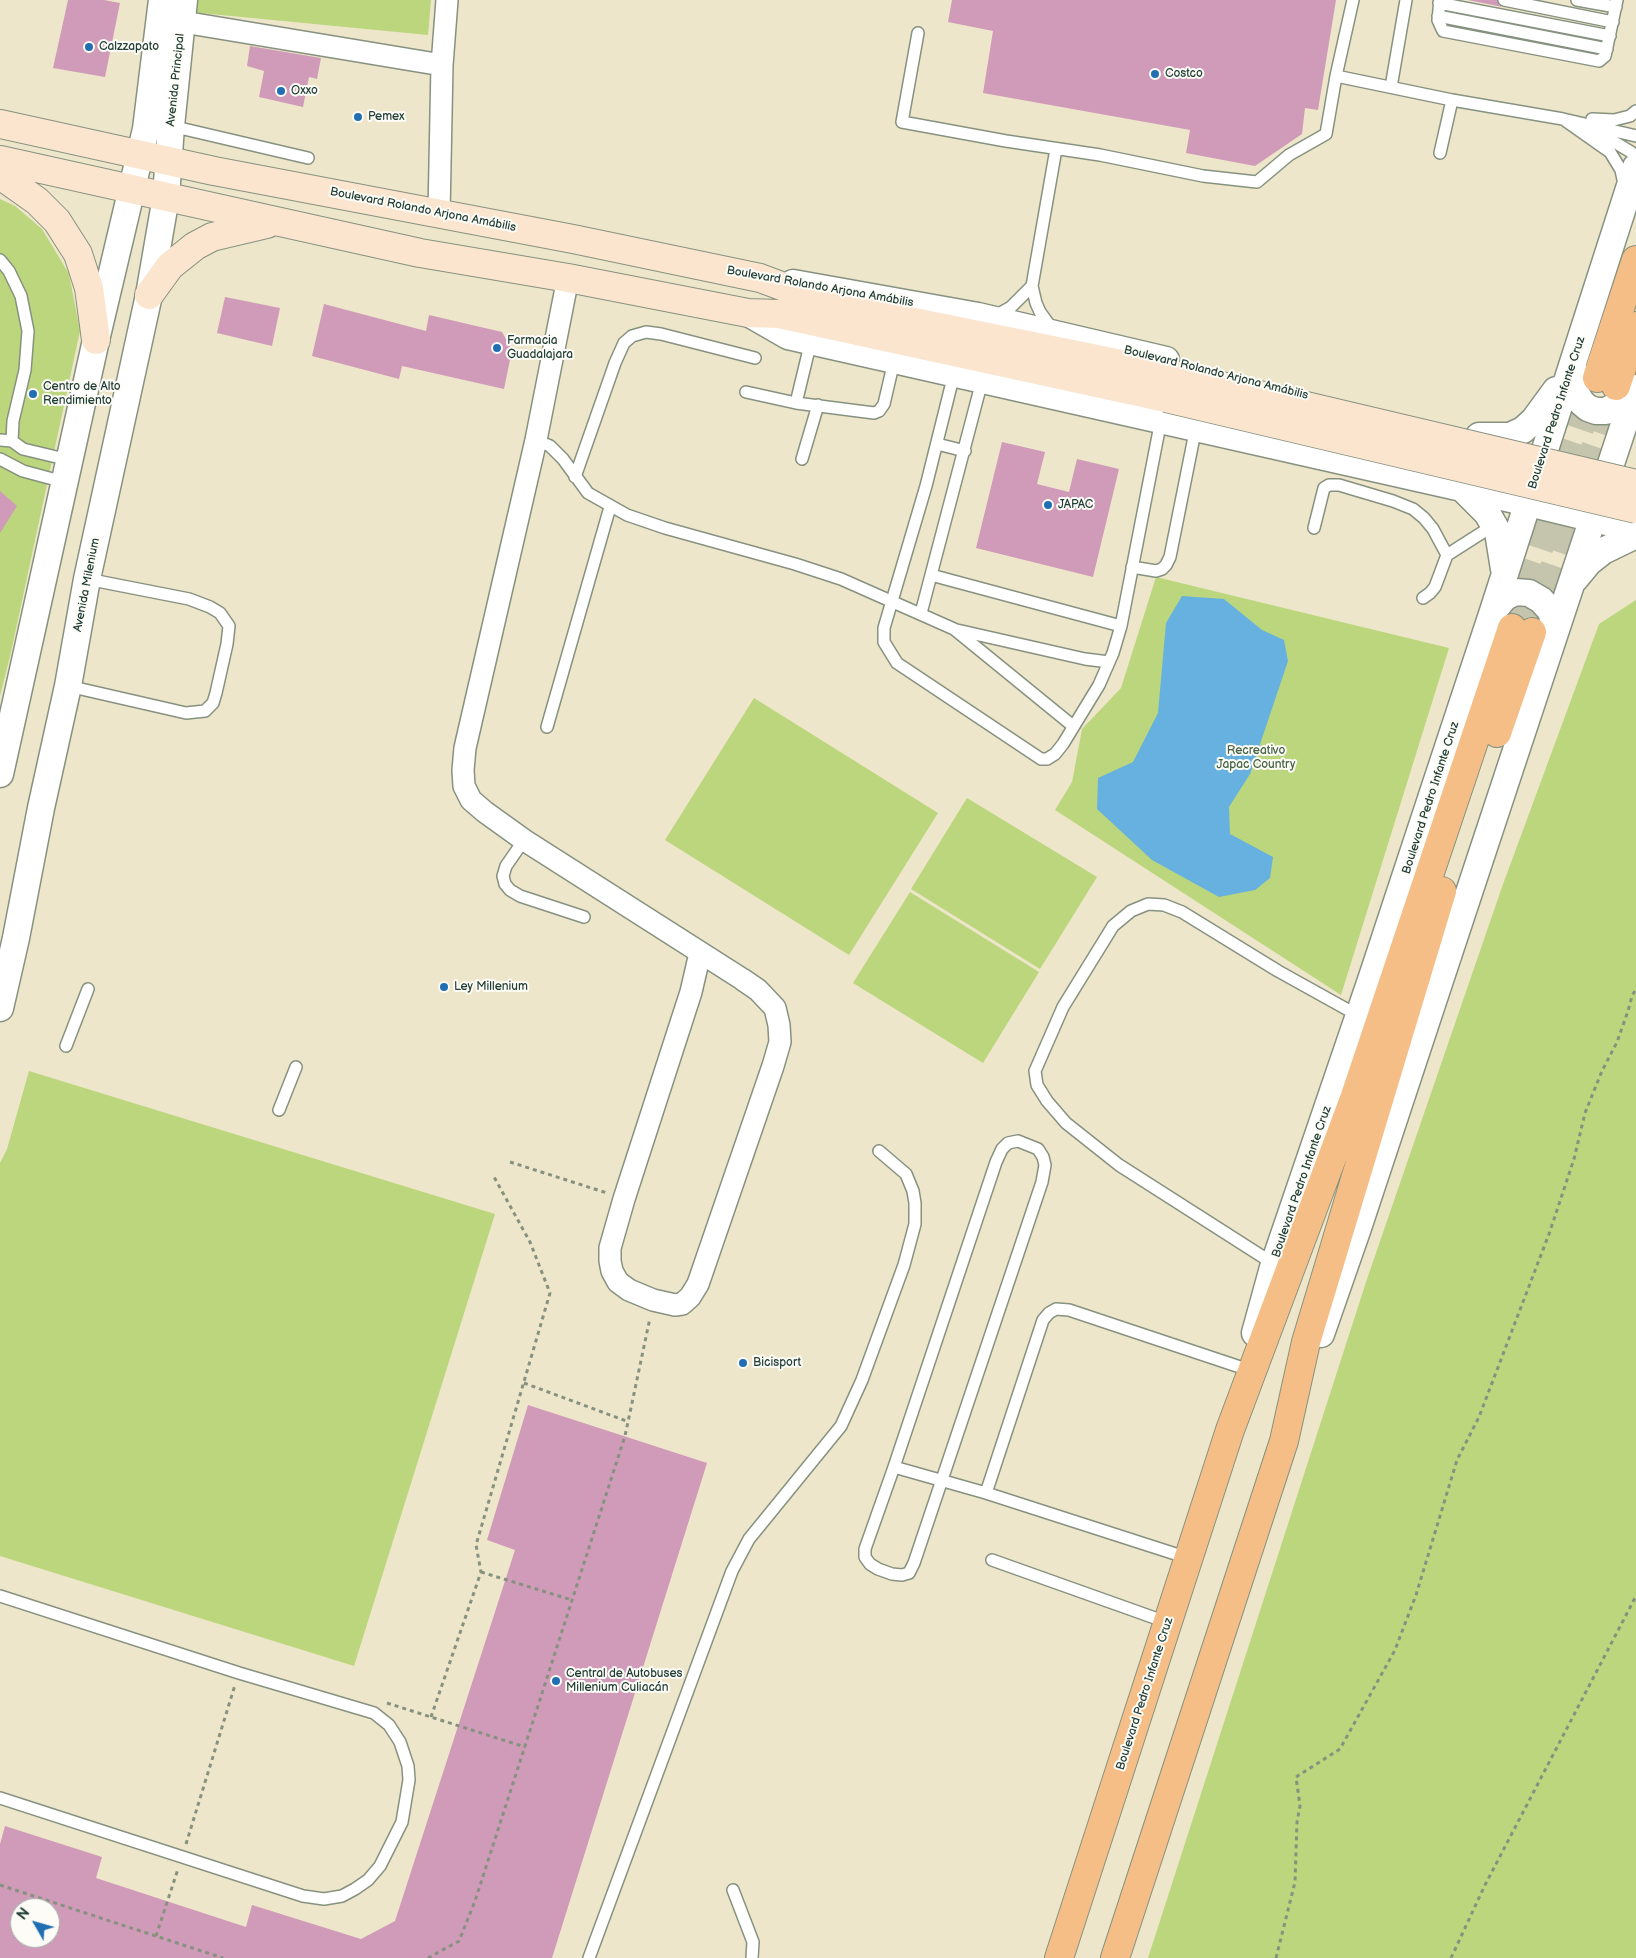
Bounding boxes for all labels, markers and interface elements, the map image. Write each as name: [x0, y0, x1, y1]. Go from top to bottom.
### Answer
street label: Avenida Principal: [164, 33, 188, 127]
place label: Calzzapato: [99, 40, 159, 54]
marker: Calzzapato: [83, 41, 95, 53]
place label: Costco: [1165, 67, 1203, 81]
marker: Costco: [1149, 68, 1161, 80]
place label: Oxxo: [291, 84, 318, 98]
marker: Oxxo: [275, 85, 287, 97]
place label: Pemex: [368, 110, 405, 124]
marker: Pemex: [352, 111, 364, 123]
street label: Boulevard Rolando Arjona Amábilis: [329, 185, 517, 235]
street label: Boulevard Rolando Arjona Amábilis: [725, 263, 915, 311]
place label: Farmacia Guadalajara: [507, 334, 573, 362]
street label: Boulevard Pedro Infante Cruz: [1526, 335, 1588, 491]
marker: Farmacia Guadalajara: [491, 342, 503, 354]
street label: Boulevard Rolando Arjona Amábilis: [1122, 343, 1310, 403]
place label: Centro de Alto Rendimiento: [43, 380, 121, 408]
marker: Centro de Alto Rendimiento: [27, 388, 39, 400]
place label: JAPAC: [1058, 498, 1093, 512]
marker: JAPAC: [1042, 499, 1054, 511]
street label: Avenida Milenium: [71, 537, 103, 633]
street label: Boulevard Pedro Infante Cruz: [1400, 720, 1462, 876]
park label: Recreativo Japac Country: [1217, 744, 1295, 772]
place label: Ley Millenium: [454, 980, 528, 994]
marker: Ley Millenium: [438, 981, 450, 993]
street label: Boulevard Pedro Infante Cruz: [1269, 1104, 1335, 1260]
place label: Bicisport: [753, 1356, 801, 1370]
marker: Bicisport: [737, 1357, 749, 1369]
street label: Boulevard Pedro Infante Cruz: [1114, 1616, 1176, 1772]
place label: Central de Autobuses Millenium Culiacán: [566, 1667, 682, 1695]
marker: Central de Autobuses Millenium Culiacán: [550, 1675, 562, 1687]
north arrow: [10, 1898, 60, 1948]
text: N: [14, 1905, 34, 1923]

